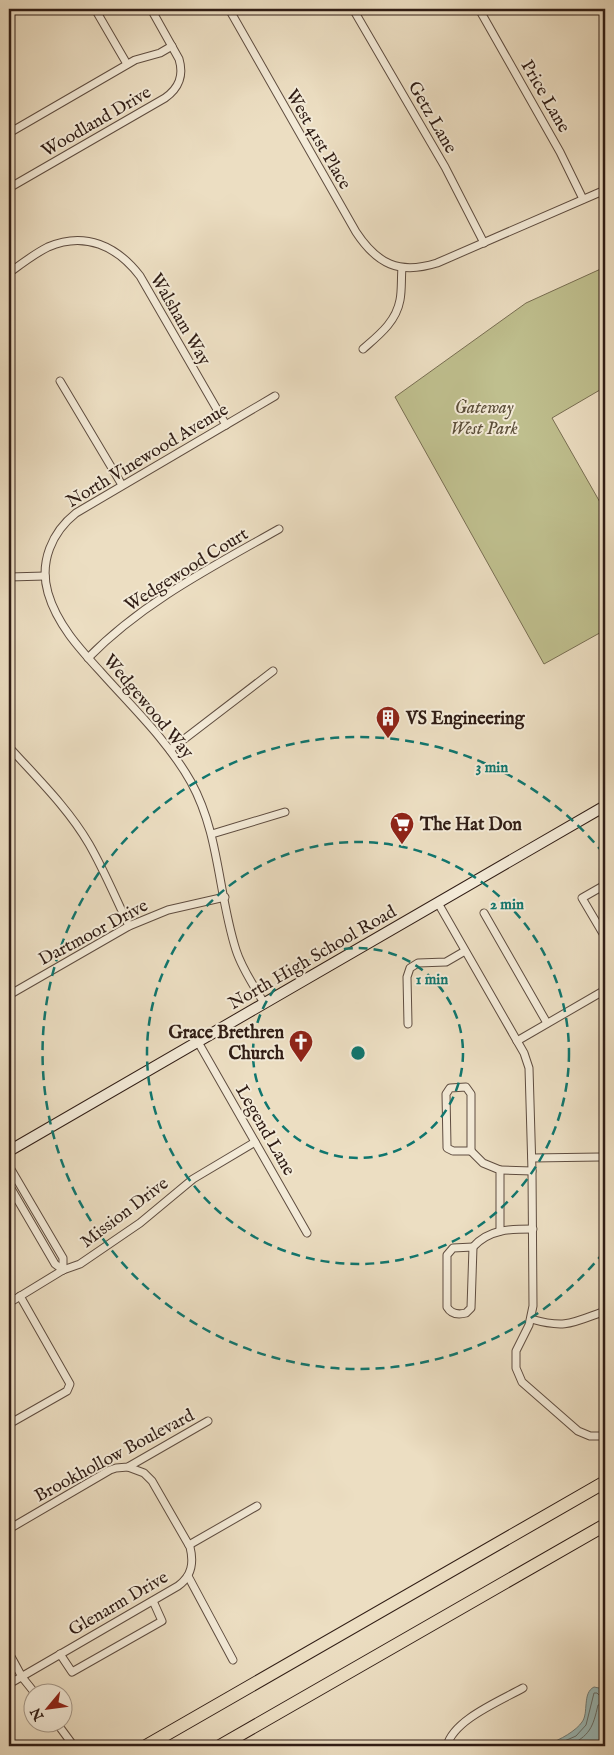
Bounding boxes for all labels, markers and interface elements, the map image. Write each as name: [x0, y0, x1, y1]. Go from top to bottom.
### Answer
street label: Price Lane: [515, 56, 575, 137]
street label: Getz Lane: [402, 78, 462, 158]
street label: Woodland Drive: [38, 82, 156, 163]
street label: West 41st Place: [280, 85, 356, 194]
street label: Walsham Way: [144, 269, 215, 370]
park label: Gateway West Park: [450, 397, 518, 441]
street label: North Vinewood Avenue: [63, 399, 233, 514]
street label: Wedgewood Court: [121, 523, 253, 617]
street label: Wedgewood Way: [97, 650, 198, 764]
building icon: VS Engineering: [375, 705, 401, 739]
place label: VS Engineering: [405, 708, 526, 731]
text: 3 min: [476, 758, 508, 777]
supermarket icon: The Hat Don: [389, 811, 415, 845]
place label: The Hat Don: [419, 814, 522, 837]
street label: Dartmoor Drive: [35, 895, 152, 972]
text: 2 min: [490, 895, 524, 914]
street label: North High School Road: [225, 901, 401, 1016]
text: 1 min: [416, 970, 448, 989]
place label: Grace Brethren Church: [168, 1022, 284, 1066]
church icon: Grace Brethren Church: [288, 1029, 314, 1063]
centre of rings: [349, 1044, 367, 1062]
street label: Legend Lane: [230, 1081, 300, 1180]
street label: Mission Drive: [76, 1173, 173, 1254]
street label: Brookhollow Boulevard: [31, 1404, 199, 1508]
street label: Glenarm Drive: [65, 1567, 173, 1642]
north arrow: [22, 1682, 72, 1732]
text: N: [27, 1704, 49, 1724]

